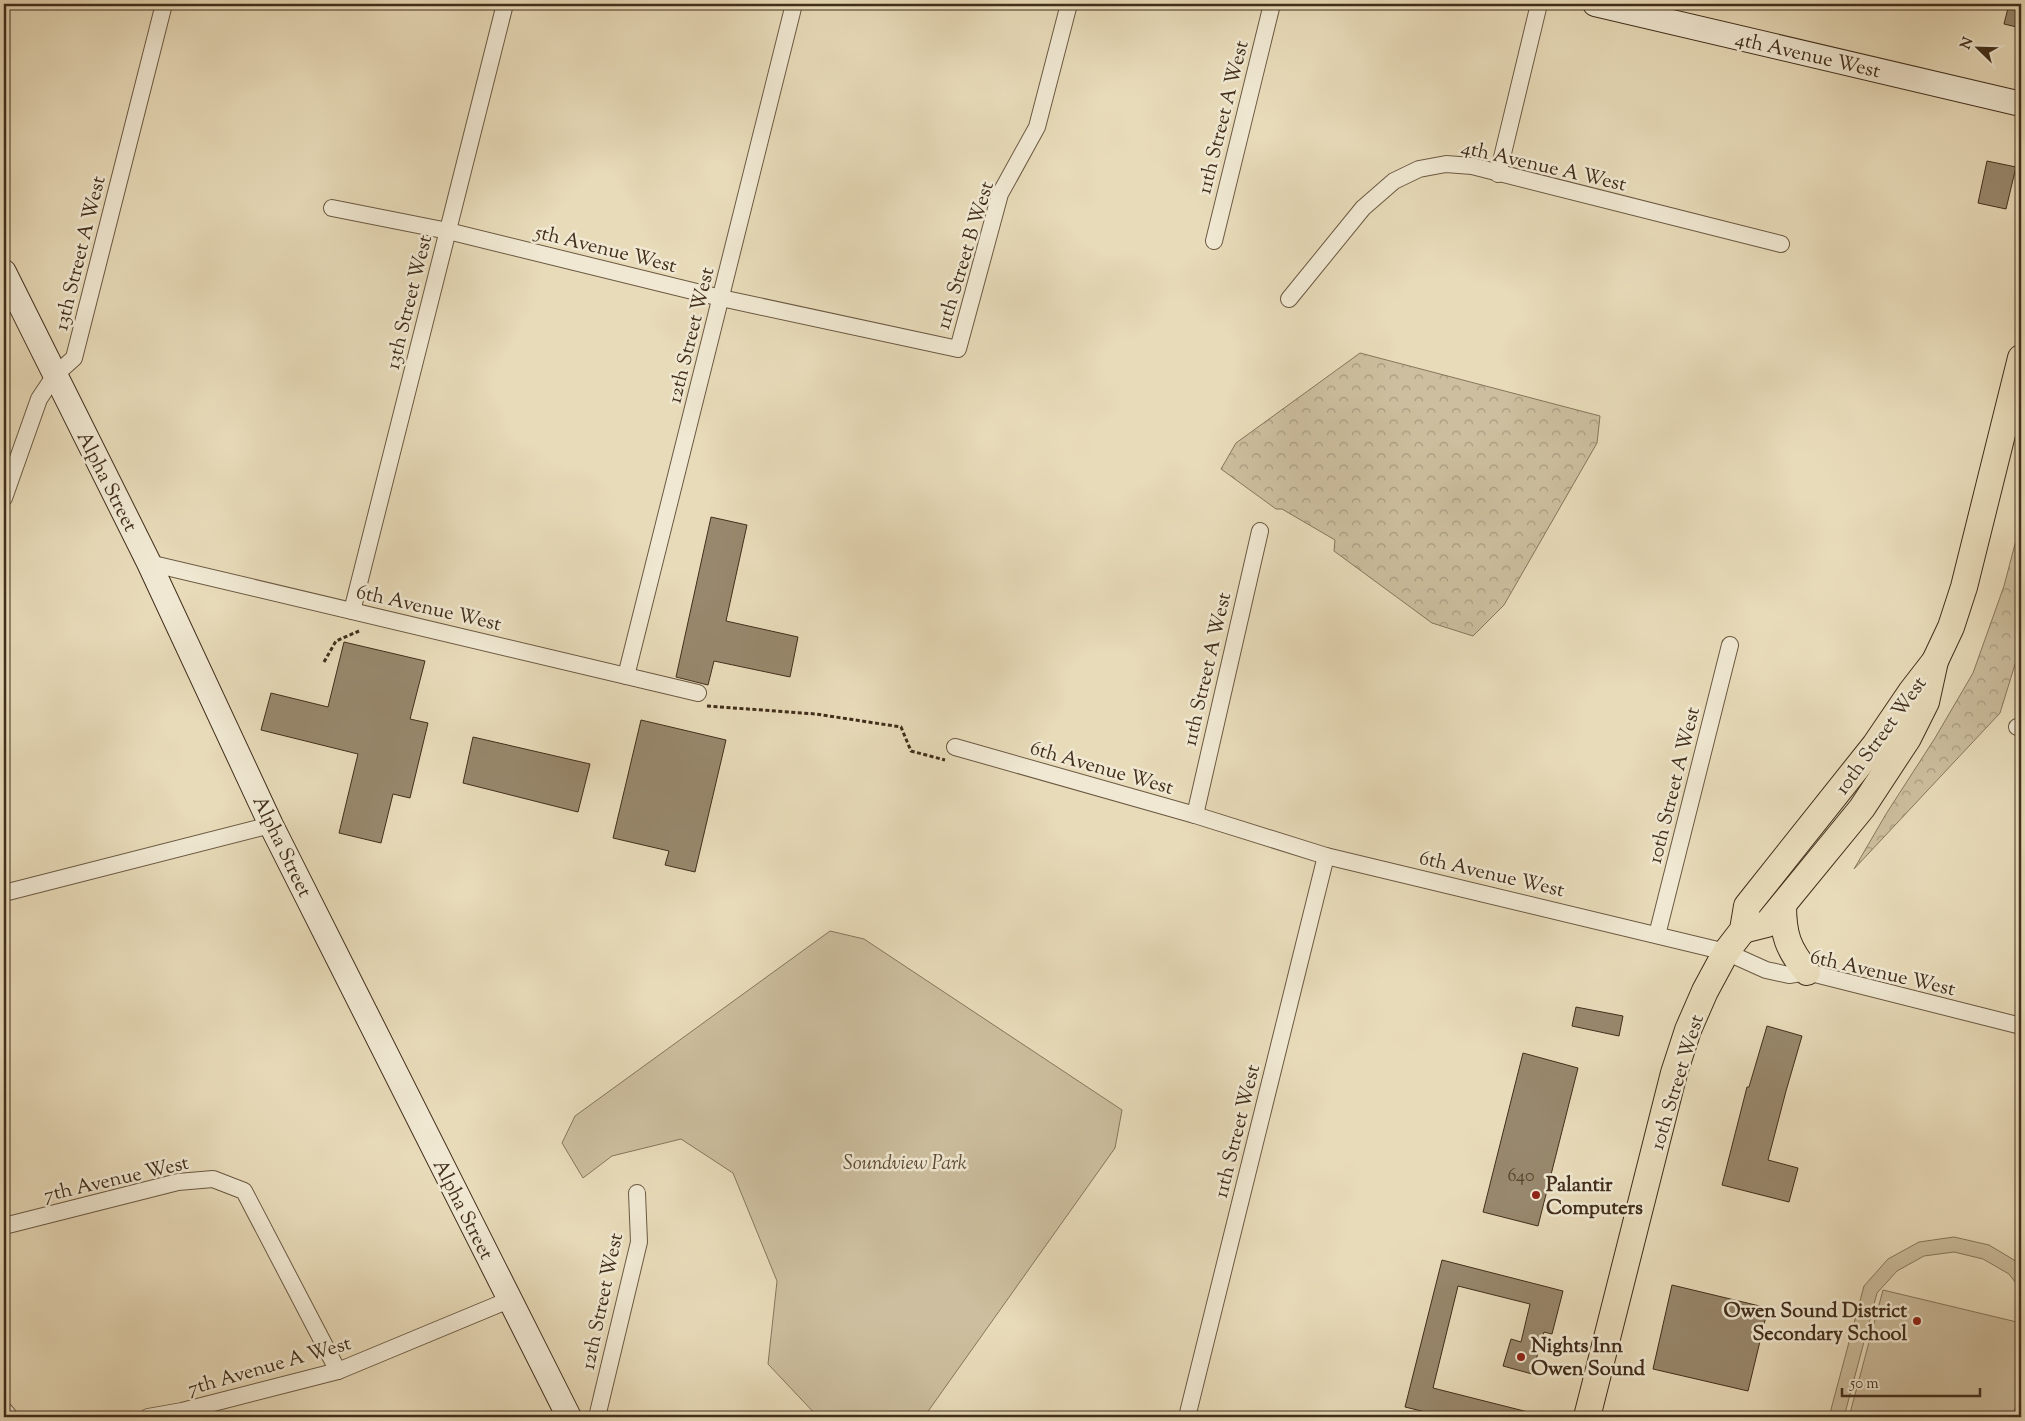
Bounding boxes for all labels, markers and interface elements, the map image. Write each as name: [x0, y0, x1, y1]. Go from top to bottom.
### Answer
north arrow: [1952, 22, 2002, 72]
street label: 4th Avenue West: [1732, 26, 1883, 87]
text: N: [1956, 35, 1979, 53]
street label: 11th Street A West: [1191, 38, 1258, 197]
street label: 4th Avenue A West: [1458, 134, 1629, 201]
street label: 13th Street A West: [48, 173, 115, 334]
street label: 11th Street B West: [930, 178, 1003, 333]
street label: 5th Avenue West: [531, 219, 679, 282]
street label: 13th Street West: [380, 232, 441, 373]
street label: 12th Street West: [662, 264, 723, 407]
street label: Alpha Street: [68, 427, 144, 538]
street label: 6th Avenue West: [353, 579, 504, 640]
street label: 11th Street A West: [1177, 590, 1240, 749]
street label: 10th Street West: [1829, 671, 1935, 802]
street label: 10th Street A West: [1642, 704, 1709, 867]
street label: 6th Avenue West: [1026, 735, 1177, 804]
street label: Alpha Street: [244, 792, 318, 903]
street label: 6th Avenue West: [1416, 845, 1567, 906]
street label: 6th Avenue West: [1807, 944, 1958, 1005]
street label: 10th Street West: [1644, 1011, 1713, 1154]
street label: 11th Street West: [1208, 1062, 1269, 1201]
street label: 7th Avenue West: [41, 1150, 192, 1211]
park label: Soundview Park: [843, 1150, 967, 1179]
street label: Alpha Street: [424, 1155, 500, 1266]
house number: 640: [1507, 1164, 1535, 1190]
place label: Palantir Computers: [1546, 1172, 1643, 1224]
marker: Palantir Computers: [1530, 1189, 1542, 1201]
street label: 12th Street West: [575, 1230, 632, 1373]
place label: Owen Sound District Secondary School: [1724, 1298, 1907, 1350]
marker: Owen Sound District Secondary School: [1911, 1315, 1923, 1327]
street label: 7th Avenue A West: [185, 1330, 355, 1405]
place label: Nights Inn Owen Sound: [1531, 1333, 1646, 1385]
marker: Nights Inn Owen Sound: [1515, 1351, 1527, 1363]
scale bar: [1842, 1366, 1980, 1398]
text: 50 m: [1849, 1374, 1879, 1395]

